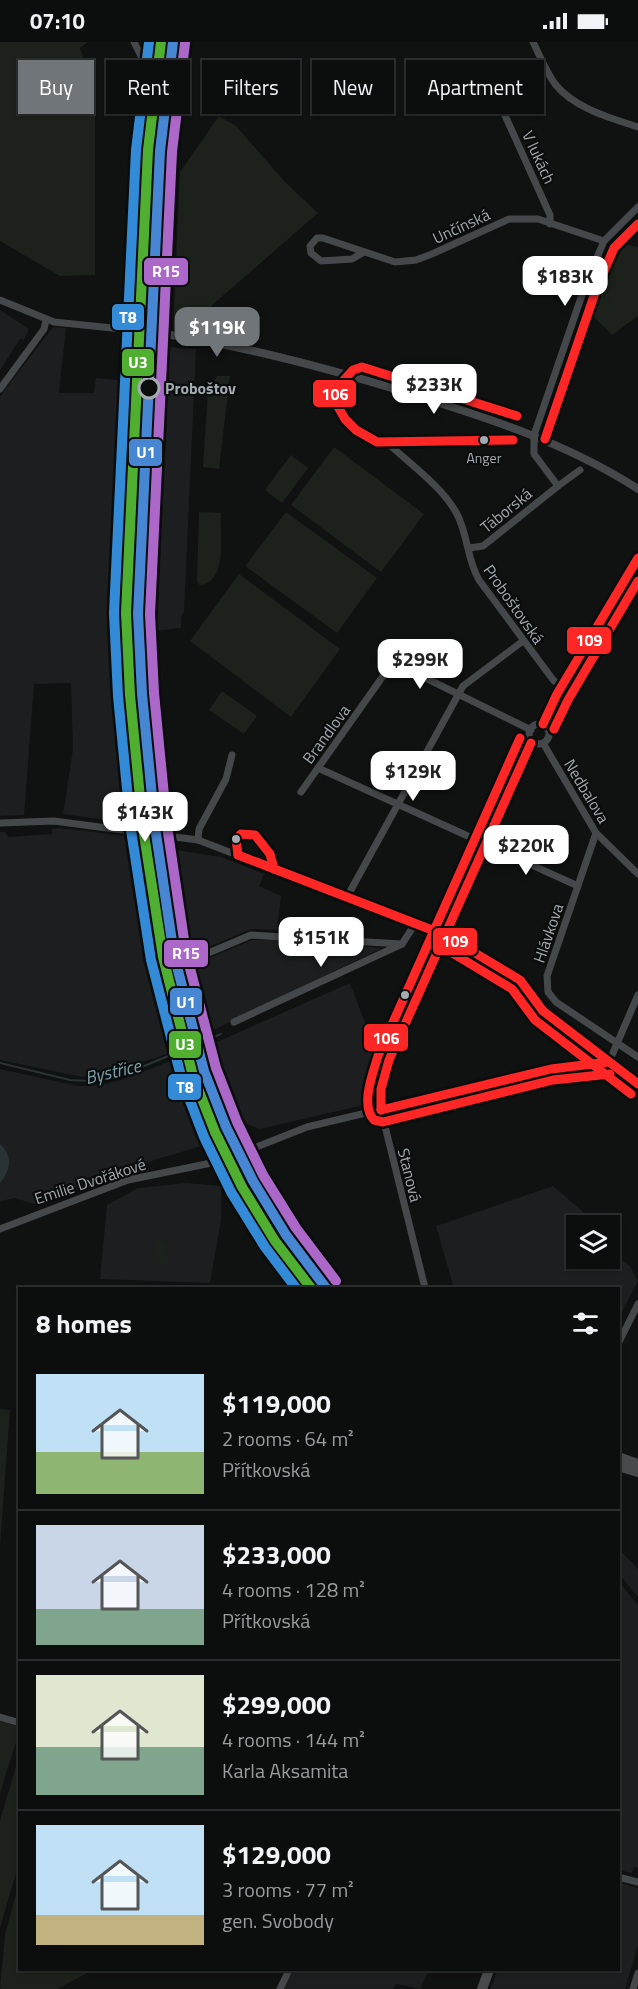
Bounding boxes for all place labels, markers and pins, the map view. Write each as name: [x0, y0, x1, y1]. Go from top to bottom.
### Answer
pin: $183K: [523, 256, 607, 307]
pin: $119K: [175, 307, 259, 358]
pin: $233K: [392, 364, 476, 415]
place label: Proboštov: [165, 376, 236, 400]
marker: Proboštov: [138, 377, 160, 399]
marker: Anger: [478, 434, 490, 446]
place label: Anger: [467, 447, 502, 468]
pin: $299K: [378, 639, 462, 690]
pin: $129K: [371, 751, 455, 802]
pin: $143K: [103, 792, 187, 843]
pin: $220K: [484, 825, 568, 876]
unlabelled marker: [230, 833, 242, 845]
pin: $151K: [279, 917, 363, 968]
unlabelled marker: [399, 989, 411, 1001]

